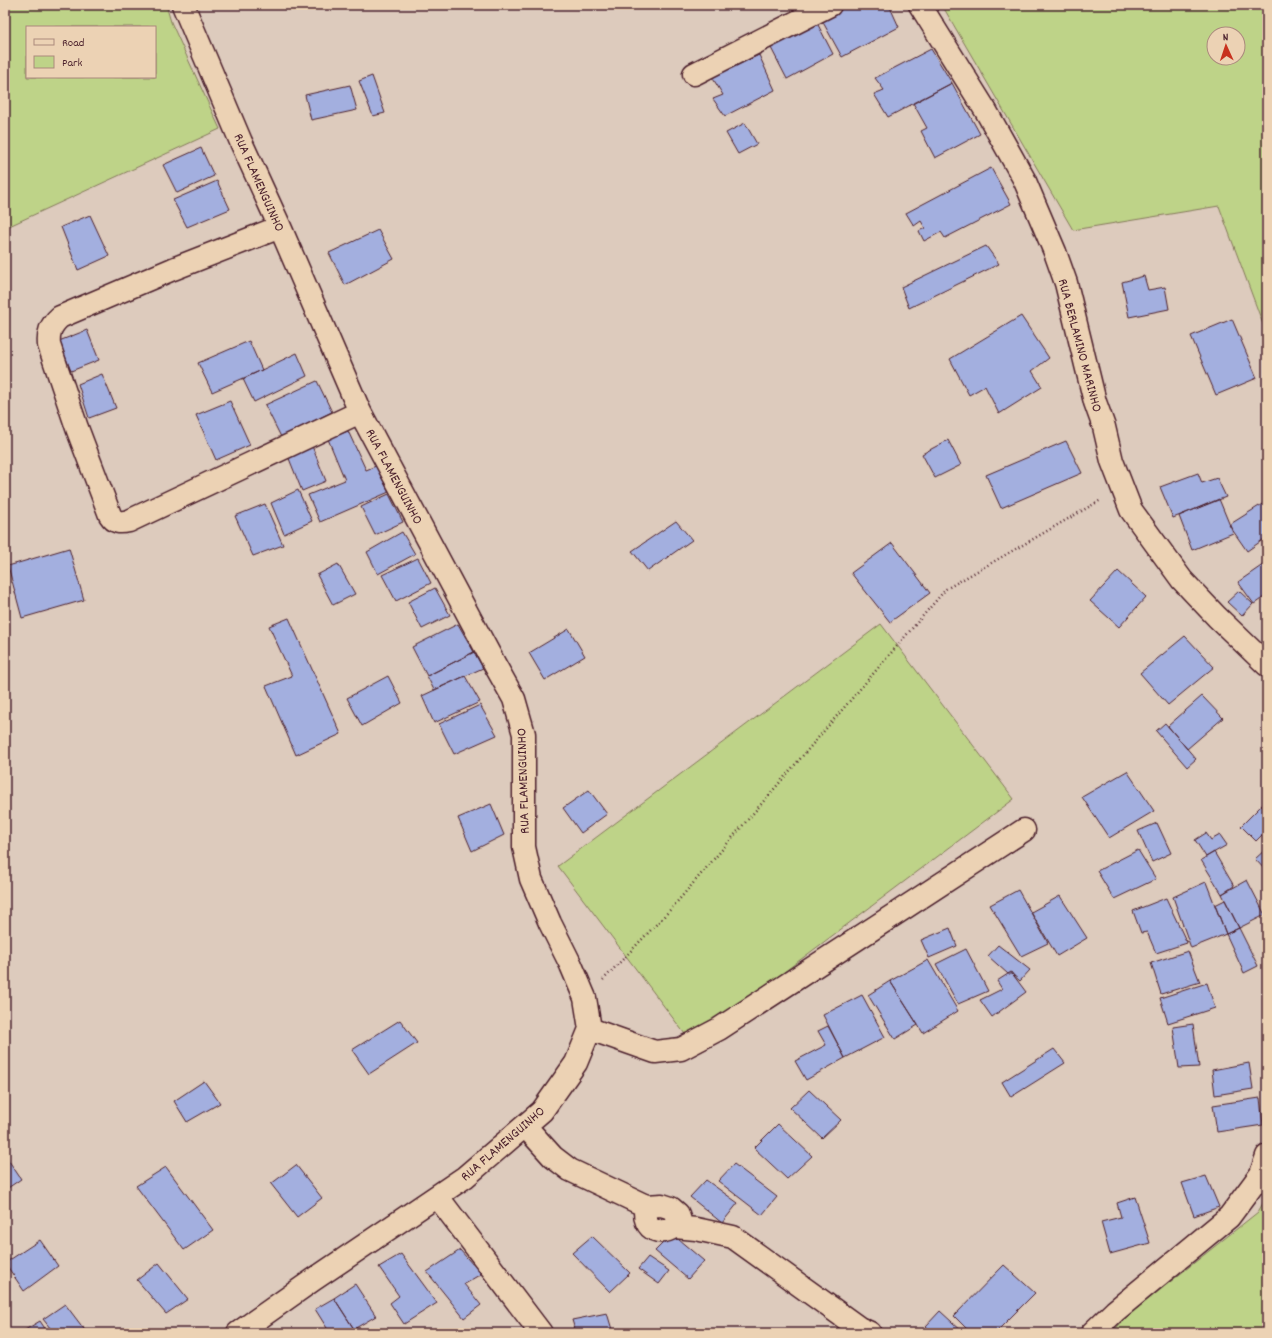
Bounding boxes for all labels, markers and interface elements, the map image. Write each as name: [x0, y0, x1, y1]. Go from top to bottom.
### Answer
legend: [26, 26, 156, 78]
north arrow: [1206, 26, 1246, 66]
text: N: [1222, 30, 1229, 46]
text: Road: [62, 35, 84, 52]
text: Park: [62, 55, 83, 72]
street label: RUA FLAMENGUINHO: [228, 130, 289, 235]
street label: RUA BERLAMINO MARINHO: [1052, 277, 1107, 414]
street label: RUA FLAMENGUINHO: [360, 426, 427, 528]
street label: RUA FLAMENGUINHO: [512, 728, 536, 834]
street label: RUA FLAMENGUINHO: [457, 1102, 550, 1187]

